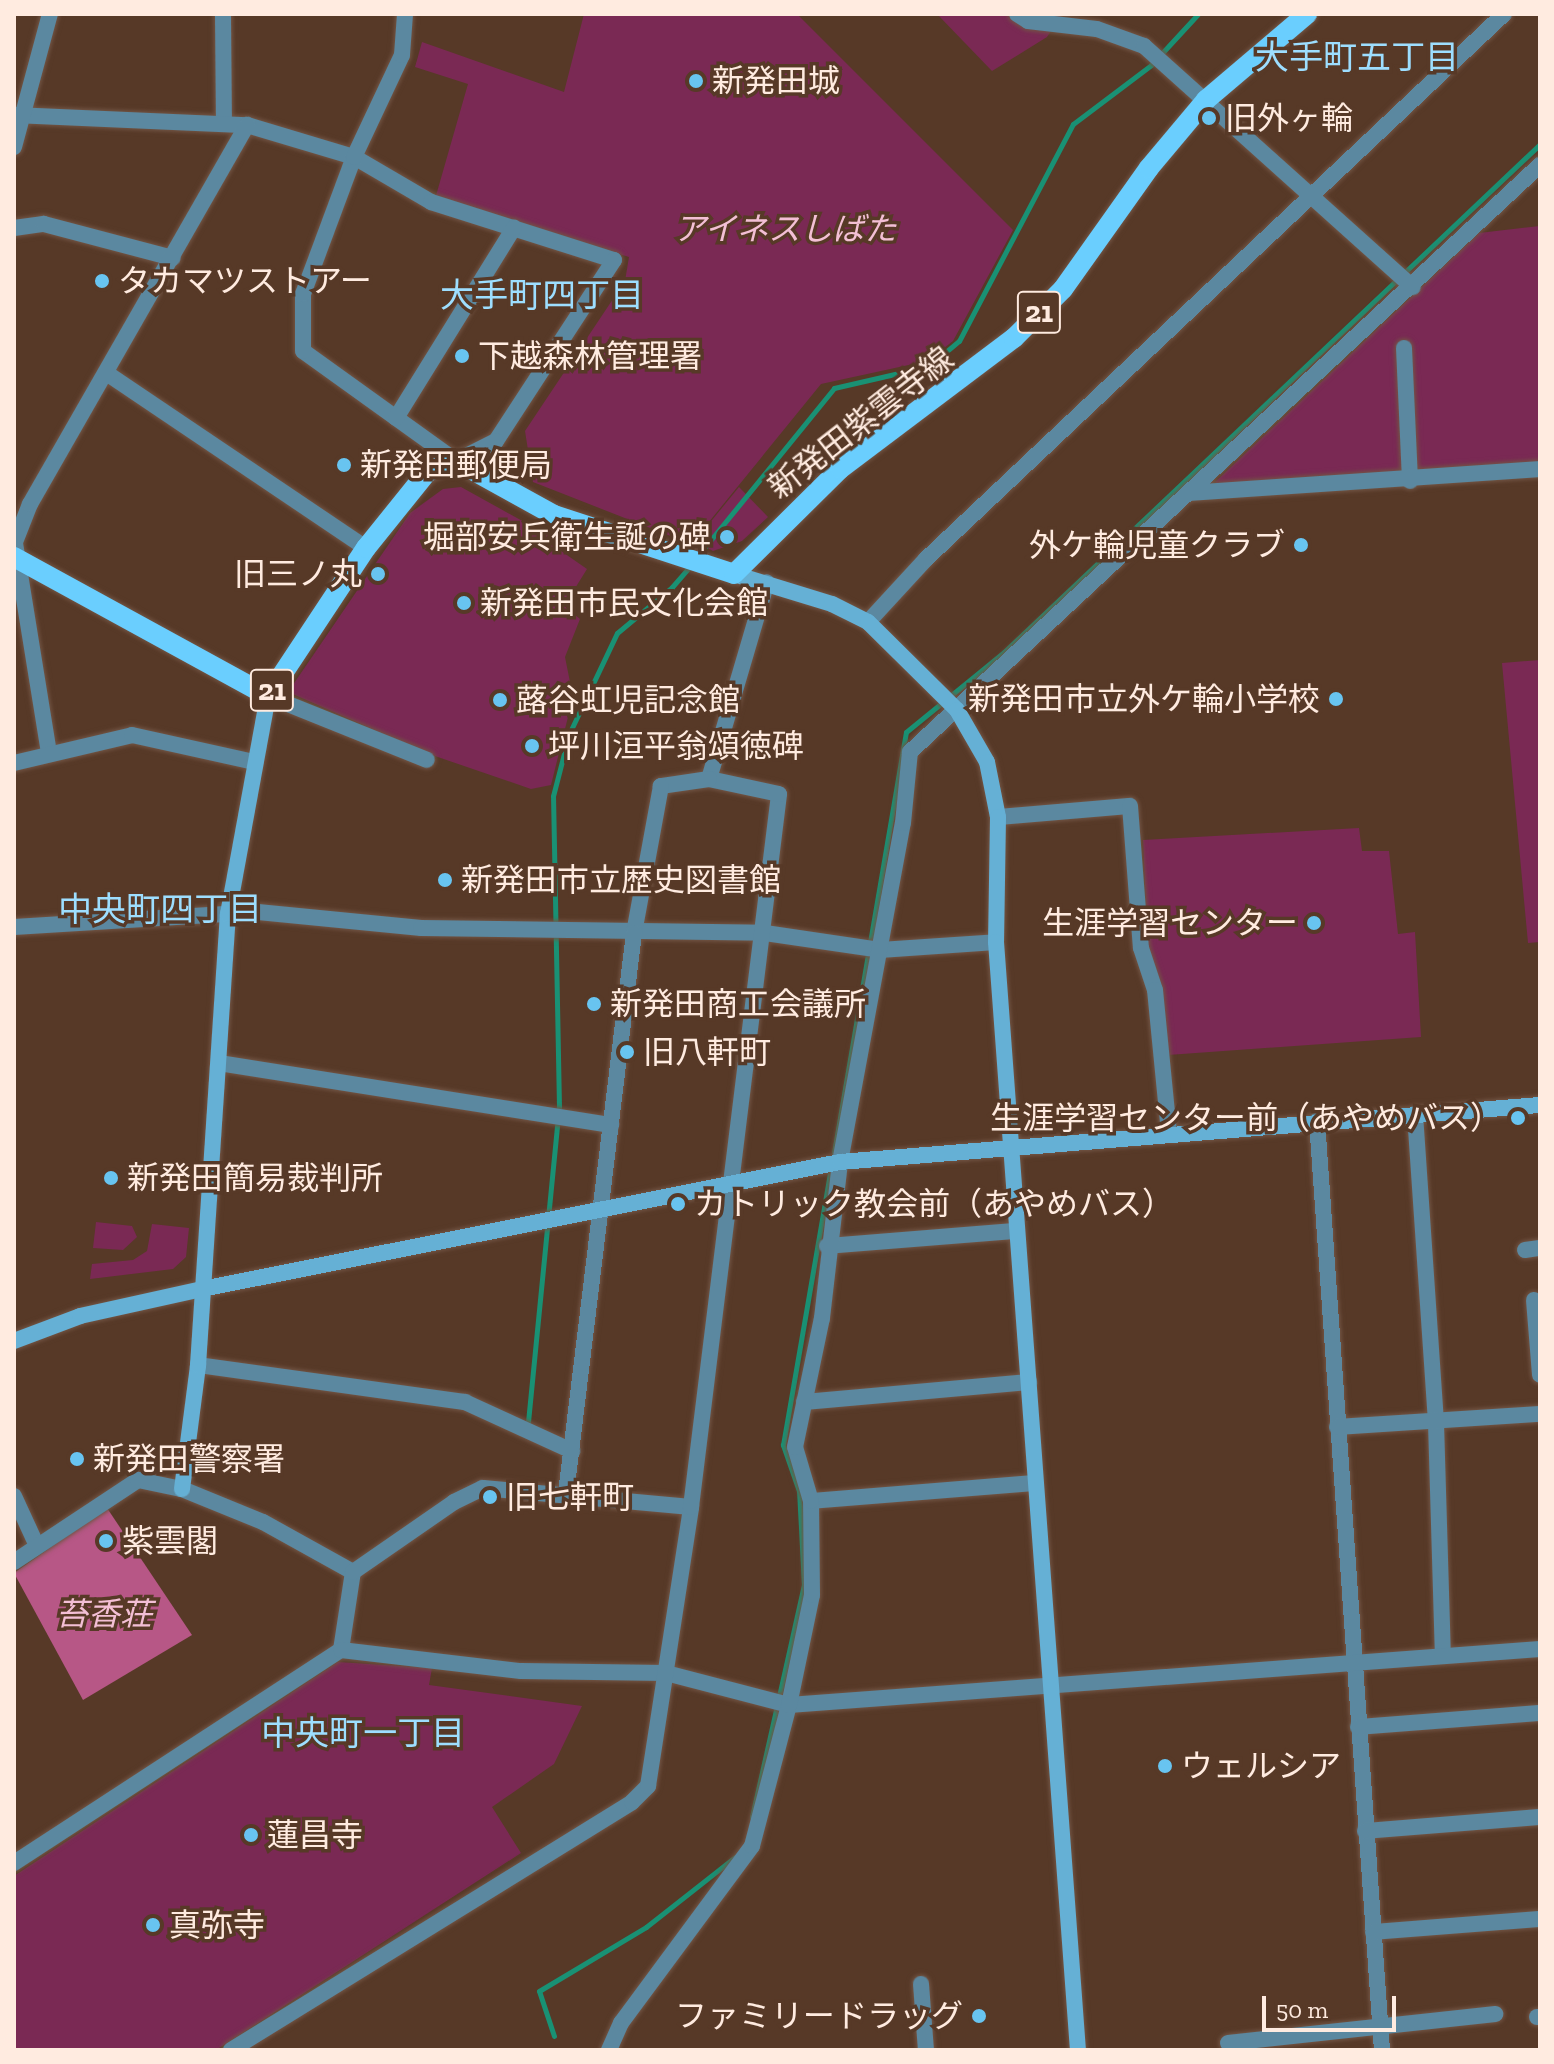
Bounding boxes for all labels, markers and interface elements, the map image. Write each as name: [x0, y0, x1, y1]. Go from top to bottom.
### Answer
district label: 大手町五丁目: [1255, 38, 1459, 78]
place label: 新発田城: [712, 62, 840, 100]
marker: 新発田城: [687, 72, 705, 90]
place label: 旧外ヶ輪: [1225, 99, 1353, 137]
marker: 旧外ヶ輪: [1200, 109, 1218, 127]
park label: アイネスしばた: [673, 210, 897, 248]
place label: タカマツストアー: [118, 262, 372, 300]
marker: タカマツストアー: [93, 272, 111, 290]
district label: 大手町四丁目: [440, 276, 644, 316]
road number: 21: [1015, 286, 1063, 338]
place label: 下越森林管理署: [478, 337, 702, 375]
street label: 新発田紫雲寺線: [761, 339, 961, 507]
marker: 下越森林管理署: [453, 347, 471, 365]
place label: 新発田郵便局: [360, 446, 552, 484]
marker: 新発田郵便局: [335, 456, 353, 474]
place label: 堀部安兵衛生誕の碑: [423, 518, 711, 556]
place label: 外ケ輪児童クラブ: [1029, 526, 1285, 564]
marker: 堀部安兵衛生誕の碑: [718, 528, 736, 546]
marker: 外ケ輪児童クラブ: [1292, 536, 1310, 554]
place label: 旧三ノ丸: [234, 555, 362, 593]
marker: 旧三ノ丸: [369, 565, 387, 583]
place label: 新発田市民文化会館: [480, 584, 768, 622]
marker: 新発田市民文化会館: [455, 594, 473, 612]
road number: 21: [248, 664, 296, 716]
place label: 新発田市立外ケ輪小学校: [968, 680, 1320, 718]
place label: 蕗谷虹児記念館: [516, 681, 740, 719]
marker: 新発田市立外ケ輪小学校: [1327, 690, 1345, 708]
marker: 蕗谷虹児記念館: [491, 691, 509, 709]
place label: 坪川洹平翁頌徳碑: [548, 727, 804, 765]
marker: 坪川洹平翁頌徳碑: [523, 737, 541, 755]
place label: 新発田市立歴史図書館: [461, 861, 781, 899]
marker: 新発田市立歴史図書館: [436, 871, 454, 889]
district label: 中央町四丁目: [58, 890, 262, 930]
place label: 生涯学習センター: [1042, 904, 1298, 942]
marker: 生涯学習センター: [1305, 914, 1323, 932]
place label: 新発田商工会議所: [610, 985, 866, 1023]
marker: 新発田商工会議所: [585, 995, 603, 1013]
place label: 旧八軒町: [643, 1033, 771, 1071]
marker: 旧八軒町: [618, 1043, 636, 1061]
place label: 生涯学習センター前（あやめバス）: [990, 1099, 1502, 1137]
marker: 生涯学習センター前（あやめバス）: [1509, 1109, 1527, 1127]
place label: 新発田簡易裁判所: [127, 1159, 383, 1197]
marker: 新発田簡易裁判所: [102, 1169, 120, 1187]
place label: カトリック教会前（あやめバス）: [694, 1185, 1174, 1223]
marker: カトリック教会前（あやめバス）: [669, 1195, 687, 1213]
place label: 新発田警察署: [93, 1440, 285, 1478]
marker: 新発田警察署: [68, 1450, 86, 1468]
place label: 旧七軒町: [506, 1478, 634, 1516]
marker: 旧七軒町: [481, 1488, 499, 1506]
place label: 紫雲閣: [122, 1522, 218, 1560]
marker: 紫雲閣: [97, 1532, 115, 1550]
park label: 苔香荘: [56, 1595, 152, 1633]
district label: 中央町一丁目: [261, 1714, 465, 1754]
place label: ウェルシア: [1181, 1747, 1341, 1785]
marker: ウェルシア: [1156, 1757, 1174, 1775]
place label: 蓮昌寺: [267, 1816, 363, 1854]
marker: 蓮昌寺: [242, 1826, 260, 1844]
place label: 真弥寺: [169, 1906, 265, 1944]
marker: 真弥寺: [144, 1916, 162, 1934]
scale bar: [1266, 1980, 1400, 2030]
text: 50 m: [1276, 1995, 1328, 2024]
place label: ファミリードラッグ: [675, 1997, 963, 2035]
marker: ファミリードラッグ: [970, 2007, 988, 2025]

